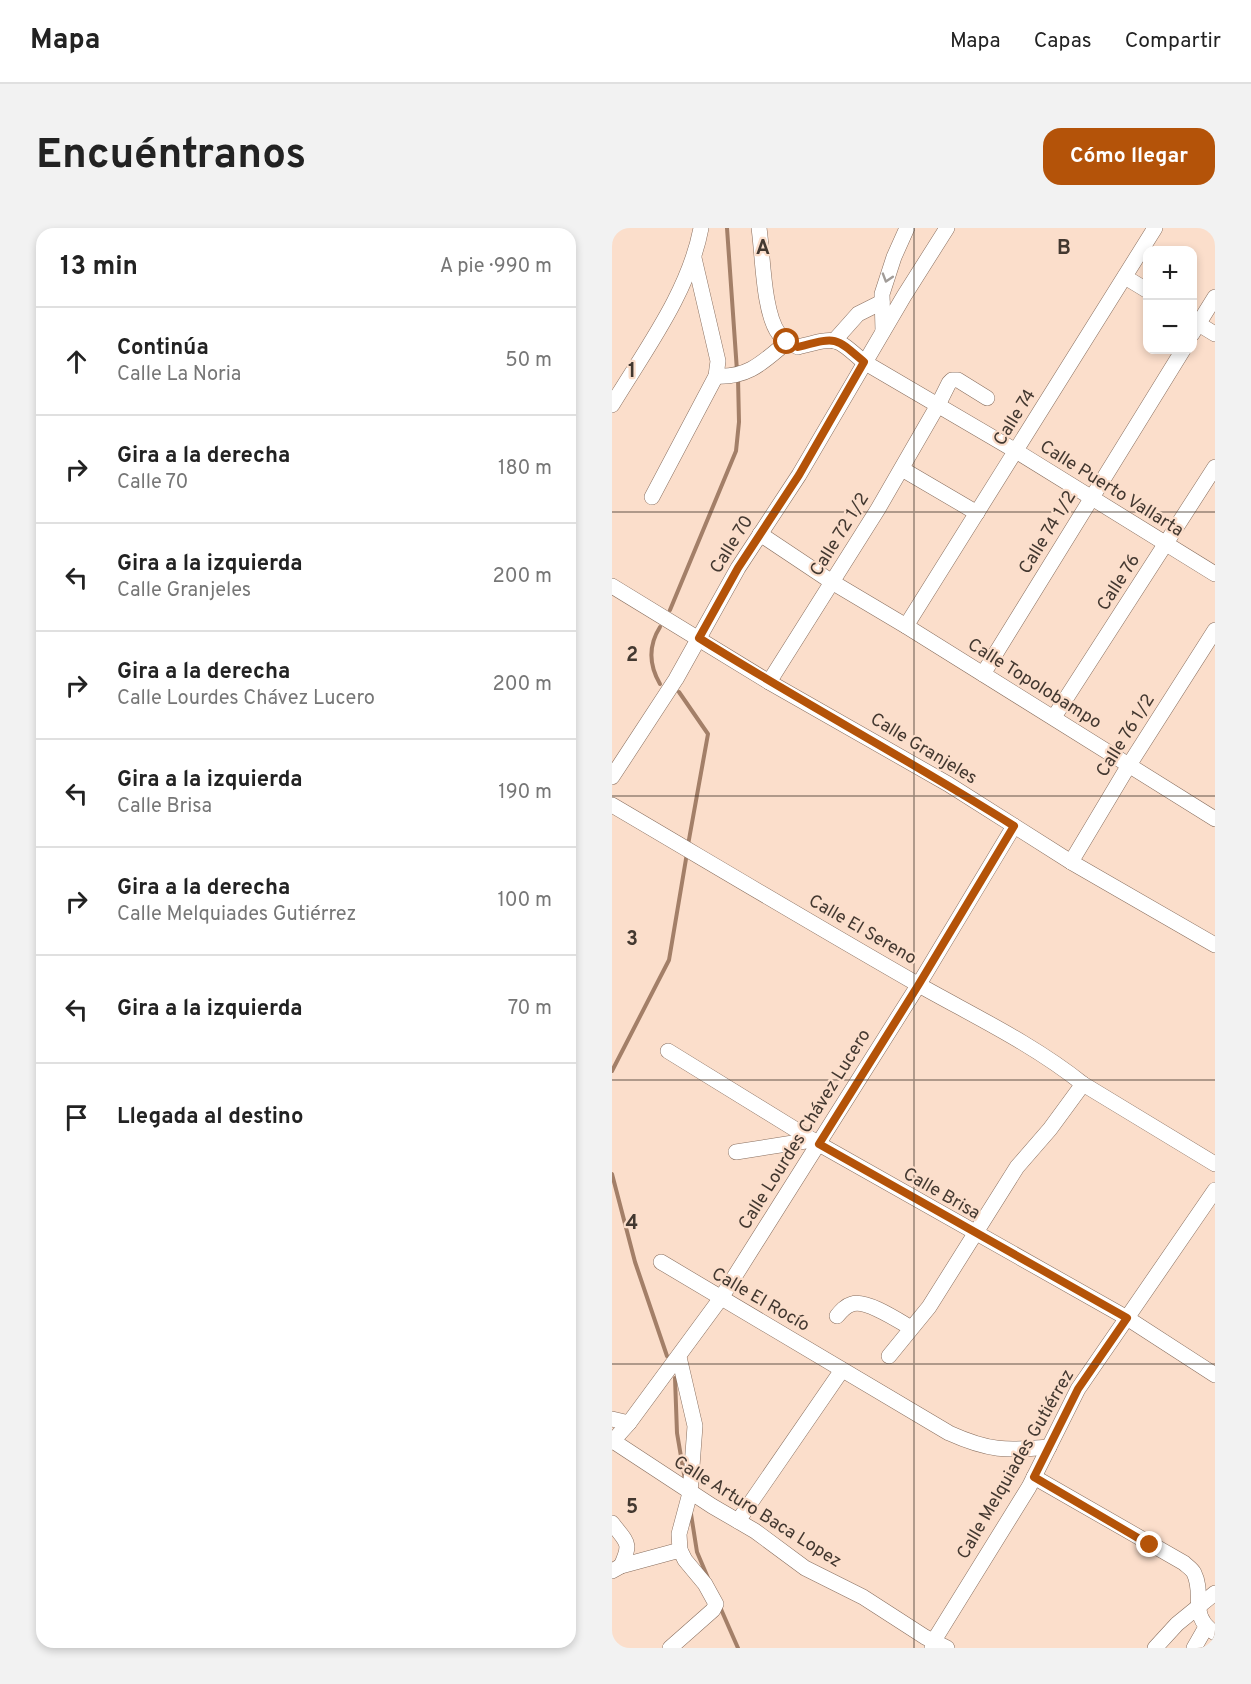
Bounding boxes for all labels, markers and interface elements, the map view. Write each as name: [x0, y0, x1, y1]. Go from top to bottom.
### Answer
text: Mapa: [30, 23, 100, 59]
text: Mapa: [950, 28, 1001, 55]
text: Capas: [1034, 28, 1092, 55]
text: Compartir: [1125, 28, 1221, 55]
button: Cómo llegar: [1043, 128, 1215, 185]
text: Encuéntranos: [36, 130, 306, 183]
text: A: [756, 236, 770, 262]
text: B: [1057, 236, 1071, 262]
map controls: [1143, 246, 1197, 354]
button: +: [1143, 246, 1197, 300]
text: 13 min: [60, 251, 138, 284]
text: A pie · 990 m: [440, 254, 552, 280]
one-way arrow: [882, 272, 894, 283]
button: −: [1143, 300, 1197, 354]
route start: [773, 328, 799, 354]
text: Continúa: [117, 335, 209, 362]
icon: ahead: [60, 345, 93, 378]
text: 50 m: [505, 348, 552, 374]
text: 1: [628, 359, 636, 385]
text: Calle La Noria: [117, 362, 241, 388]
street label: Calle 74: [989, 385, 1042, 450]
street label: Calle Puerto Vallarta: [1035, 436, 1187, 543]
text: Gira a la derecha: [117, 443, 290, 470]
icon: right: [60, 453, 93, 486]
text: 180 m: [498, 456, 552, 482]
text: Calle 70: [117, 470, 188, 496]
street label: Calle 74 1/2: [1014, 487, 1082, 579]
street label: Calle 72 1/2: [805, 489, 875, 581]
street label: Calle 70: [706, 511, 759, 578]
street label: Calle 76: [1092, 550, 1146, 615]
text: Gira a la izquierda: [117, 551, 303, 578]
icon: left: [60, 561, 93, 594]
text: 200 m: [493, 564, 552, 590]
text: Calle Granjeles: [117, 578, 251, 604]
street label: Calle Topolobampo: [963, 634, 1106, 735]
text: 2: [626, 643, 638, 669]
text: Gira a la derecha: [117, 659, 290, 686]
icon: right: [60, 669, 93, 702]
text: 200 m: [493, 672, 552, 698]
text: Calle Lourdes Chávez Lucero: [117, 686, 375, 712]
street label: Calle 76 1/2: [1092, 690, 1161, 782]
street label: Calle Granjeles: [866, 708, 981, 790]
text: Gira a la izquierda: [117, 767, 303, 794]
icon: left: [60, 777, 93, 810]
text: 190 m: [498, 780, 552, 806]
text: Calle Brisa: [117, 794, 212, 820]
text: Gira a la derecha: [117, 875, 290, 902]
icon: right: [60, 885, 93, 918]
text: 100 m: [497, 888, 552, 914]
street label: Calle El Sereno: [804, 890, 921, 971]
text: Calle Melquiades Gutiérrez: [117, 902, 356, 928]
text: 3: [626, 927, 638, 953]
icon: left: [60, 993, 93, 1026]
text: Gira a la izquierda: [117, 996, 303, 1023]
text: 70 m: [508, 996, 552, 1022]
street label: Calle Lourdes Chávez Lucero: [734, 1025, 877, 1234]
icon: arrive: [60, 1101, 93, 1134]
text: Llegada al destino: [117, 1104, 303, 1131]
street label: Calle Brisa: [898, 1163, 984, 1226]
text: 4: [626, 1211, 638, 1237]
street label: Calle El Rocío: [707, 1263, 813, 1338]
street label: Calle Melquiades Gutiérrez: [952, 1366, 1080, 1564]
street label: Calle Arturo Baca Lopez: [669, 1451, 846, 1573]
text: 5: [626, 1495, 638, 1521]
route end: [1136, 1531, 1162, 1557]

